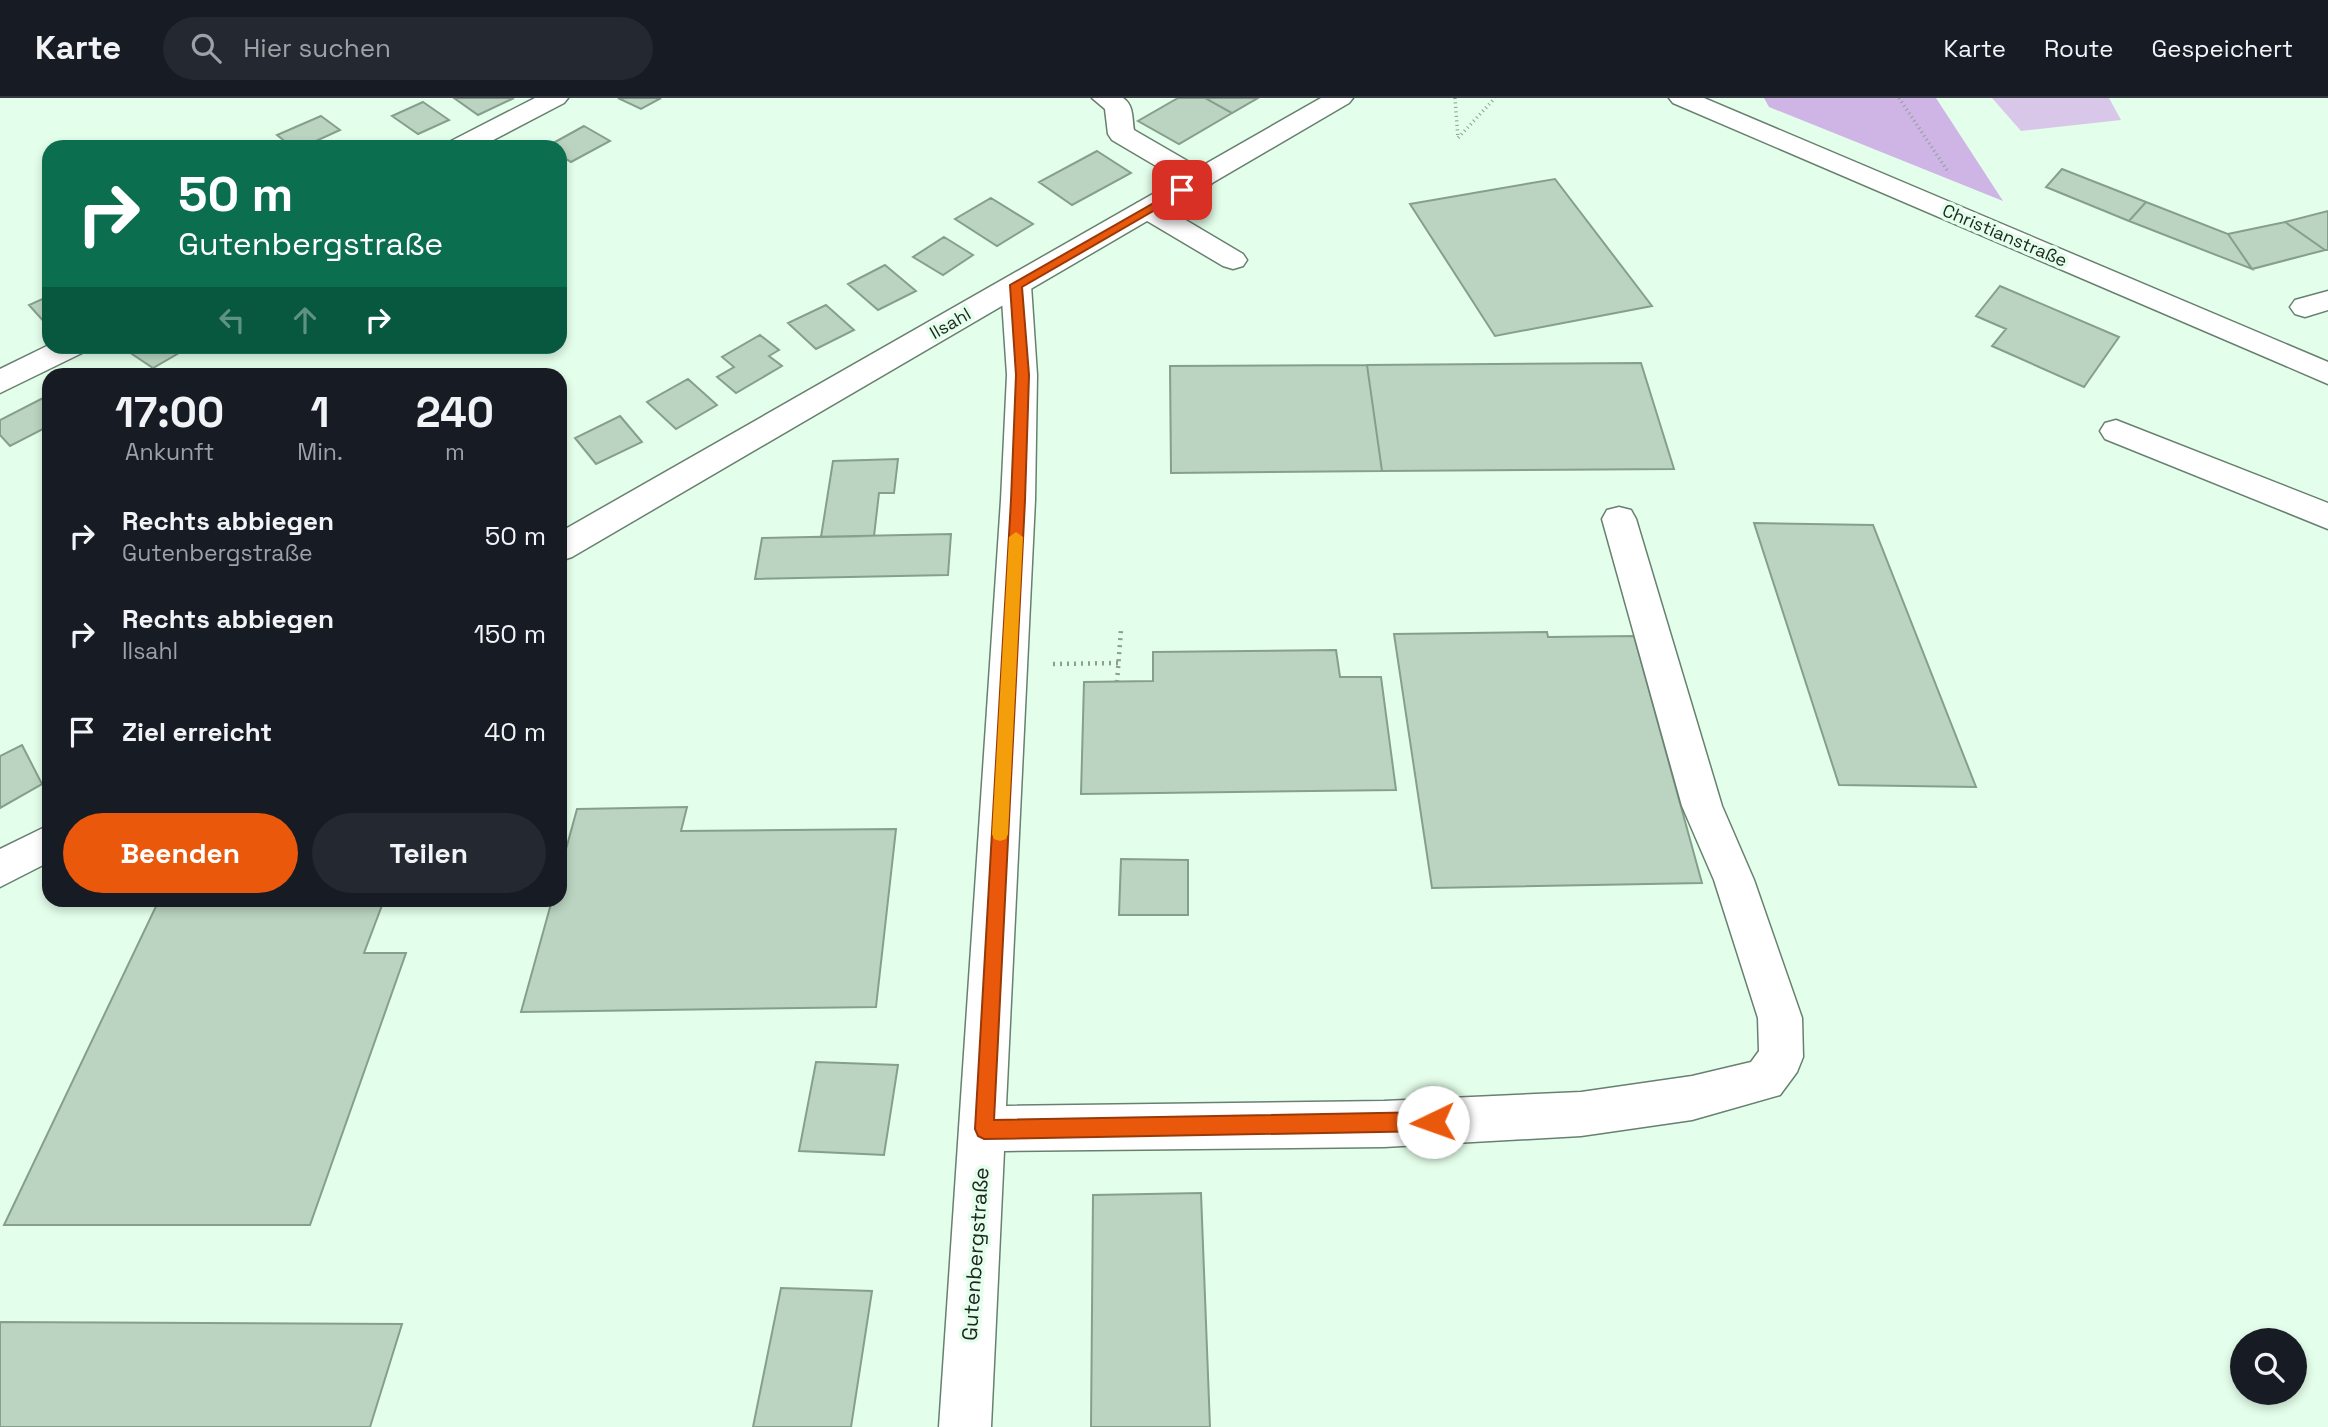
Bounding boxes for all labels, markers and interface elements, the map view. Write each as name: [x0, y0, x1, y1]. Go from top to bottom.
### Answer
search box: [163, 17, 653, 80]
text: Karte: [35, 27, 121, 69]
icon: search: [187, 29, 225, 67]
text: Hier suchen: [243, 31, 391, 65]
text: Karte: [1944, 33, 2006, 64]
text: Route: [2044, 33, 2113, 64]
text: Gespeichert: [2151, 33, 2293, 64]
pin: [1152, 160, 1212, 220]
text: 50 m: [178, 163, 293, 225]
icon: right: [63, 168, 154, 259]
icon: arrive: [1163, 171, 1201, 209]
street label: Christianstraße: [1939, 198, 2071, 272]
text: Gutenbergstraße: [178, 224, 443, 264]
icon: left: [213, 301, 251, 339]
icon: ahead: [286, 301, 324, 339]
icon: right: [359, 301, 397, 339]
street label: Ilsahl: [925, 302, 975, 344]
text: 17:00: [115, 386, 224, 439]
text: 1: [311, 386, 329, 439]
text: 240: [416, 386, 494, 439]
text: Ankunft: [125, 437, 214, 467]
text: Min.: [297, 437, 343, 467]
text: m: [445, 437, 465, 467]
text: Rechts abbiegen: [122, 504, 334, 538]
icon: right: [63, 517, 101, 555]
text: 50 m: [485, 519, 546, 553]
text: Gutenbergstraße: [122, 538, 313, 568]
text: Rechts abbiegen: [122, 602, 334, 636]
icon: right: [63, 615, 101, 653]
text: 150 m: [474, 617, 546, 651]
text: Ilsahl: [122, 636, 178, 666]
icon: arrive: [63, 713, 101, 751]
text: Ziel erreicht: [122, 715, 272, 749]
text: 40 m: [484, 715, 546, 749]
button: Beenden: [63, 813, 298, 893]
button: Teilen: [312, 813, 546, 893]
position arrow: [1396, 1085, 1470, 1159]
street label: Gutenbergstraße: [955, 1166, 995, 1342]
map controls: [2230, 1328, 2307, 1405]
button: search: [2230, 1328, 2307, 1405]

